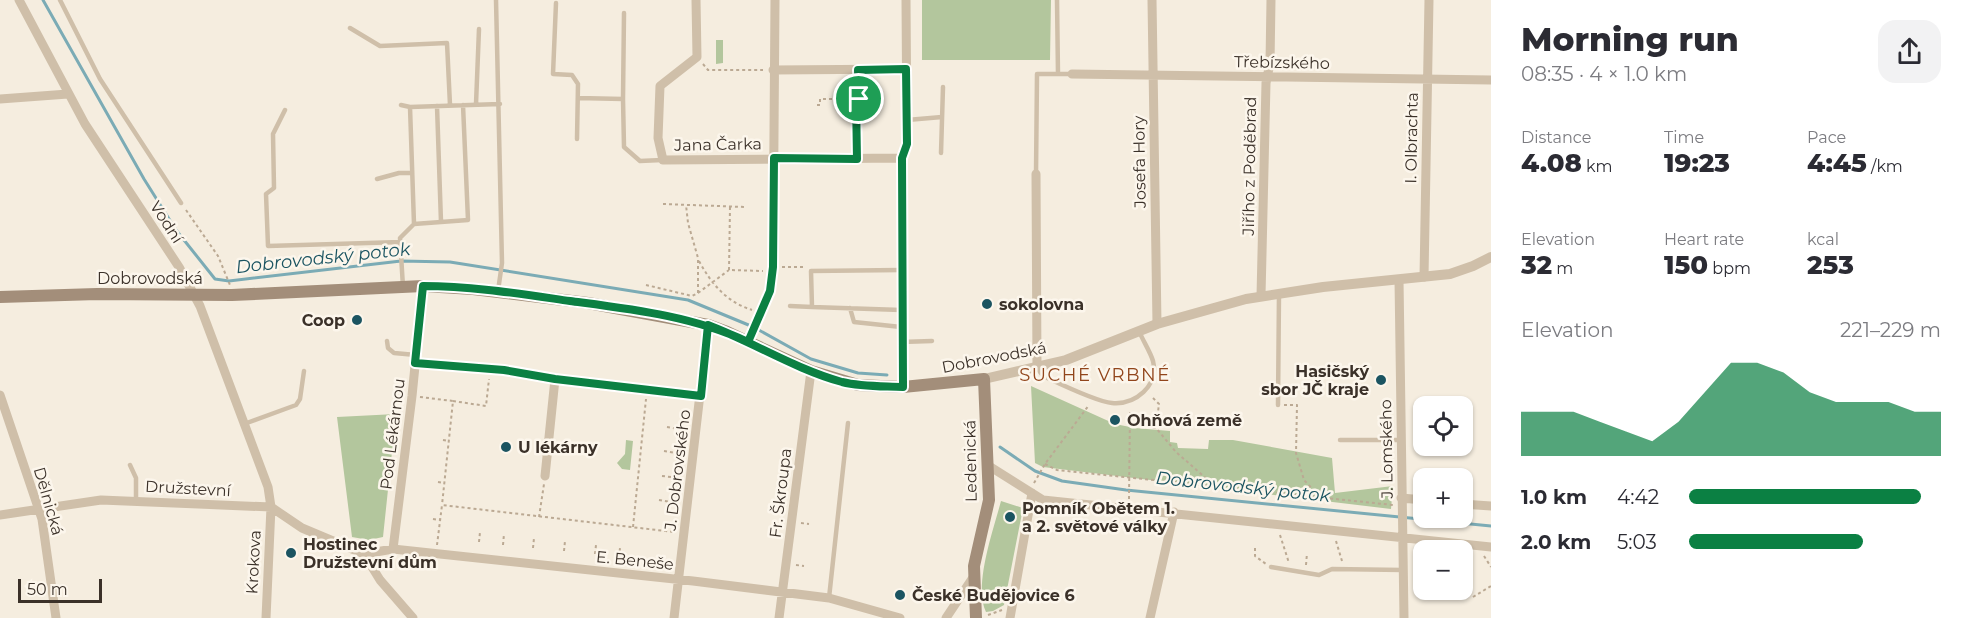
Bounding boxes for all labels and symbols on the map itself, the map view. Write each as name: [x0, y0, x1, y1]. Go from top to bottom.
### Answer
street label: Třebízského: [1234, 52, 1330, 73]
pin: [833, 73, 884, 124]
street label: I. Olbrachta: [1401, 92, 1422, 184]
street label: Jiřího z Poděbrad: [1239, 96, 1260, 237]
street label: Josefa Hory: [1129, 115, 1150, 209]
street label: Jana Čarka: [673, 134, 762, 155]
street label: Vodní: [146, 198, 188, 247]
water label: Dobrovodský potok: [235, 238, 413, 278]
street label: Dobrovodská: [97, 269, 203, 288]
place label: sokolovna: [999, 295, 1084, 314]
marker: sokolovna: [980, 297, 994, 311]
place label: Coop: [302, 311, 345, 330]
marker: Coop: [350, 313, 364, 327]
street label: Dobrovodská: [940, 338, 1048, 377]
place label: Hasičský sbor JČ kraje: [1261, 362, 1369, 399]
district label: SUCHÉ VRBNÉ: [1019, 364, 1171, 386]
marker: Hasičský sbor JČ kraje: [1374, 373, 1388, 387]
street label: Pod Lékárnou: [376, 377, 409, 491]
street label: J. Lomského: [1376, 399, 1397, 500]
street label: J. Dobrovského: [661, 409, 694, 533]
place label: Ohňová země: [1127, 411, 1242, 430]
marker: Ohňová země: [1108, 413, 1122, 427]
street label: Ledenická: [960, 420, 981, 502]
place label: U lékárny: [518, 438, 598, 457]
marker: U lékárny: [499, 440, 513, 454]
street label: Fr. Škroupa: [766, 447, 795, 539]
street label: Dělnická: [30, 465, 67, 537]
water label: Dobrovodský potok: [1155, 467, 1333, 507]
street label: Družstevní: [145, 477, 232, 500]
place label: Pomník Obětem 1. a 2. světové války: [1022, 499, 1175, 536]
marker: Pomník Obětem 1. a 2. světové války: [1003, 510, 1017, 524]
street label: Krokova: [242, 529, 265, 595]
place label: Hostinec Družstevní dům: [303, 535, 437, 572]
marker: Hostinec Družstevní dům: [284, 546, 298, 560]
street label: E. Beneše: [595, 547, 675, 574]
scale bar: [18, 576, 102, 604]
place label: České Budějovice 6: [912, 586, 1075, 605]
marker: České Budějovice 6: [893, 588, 907, 602]

